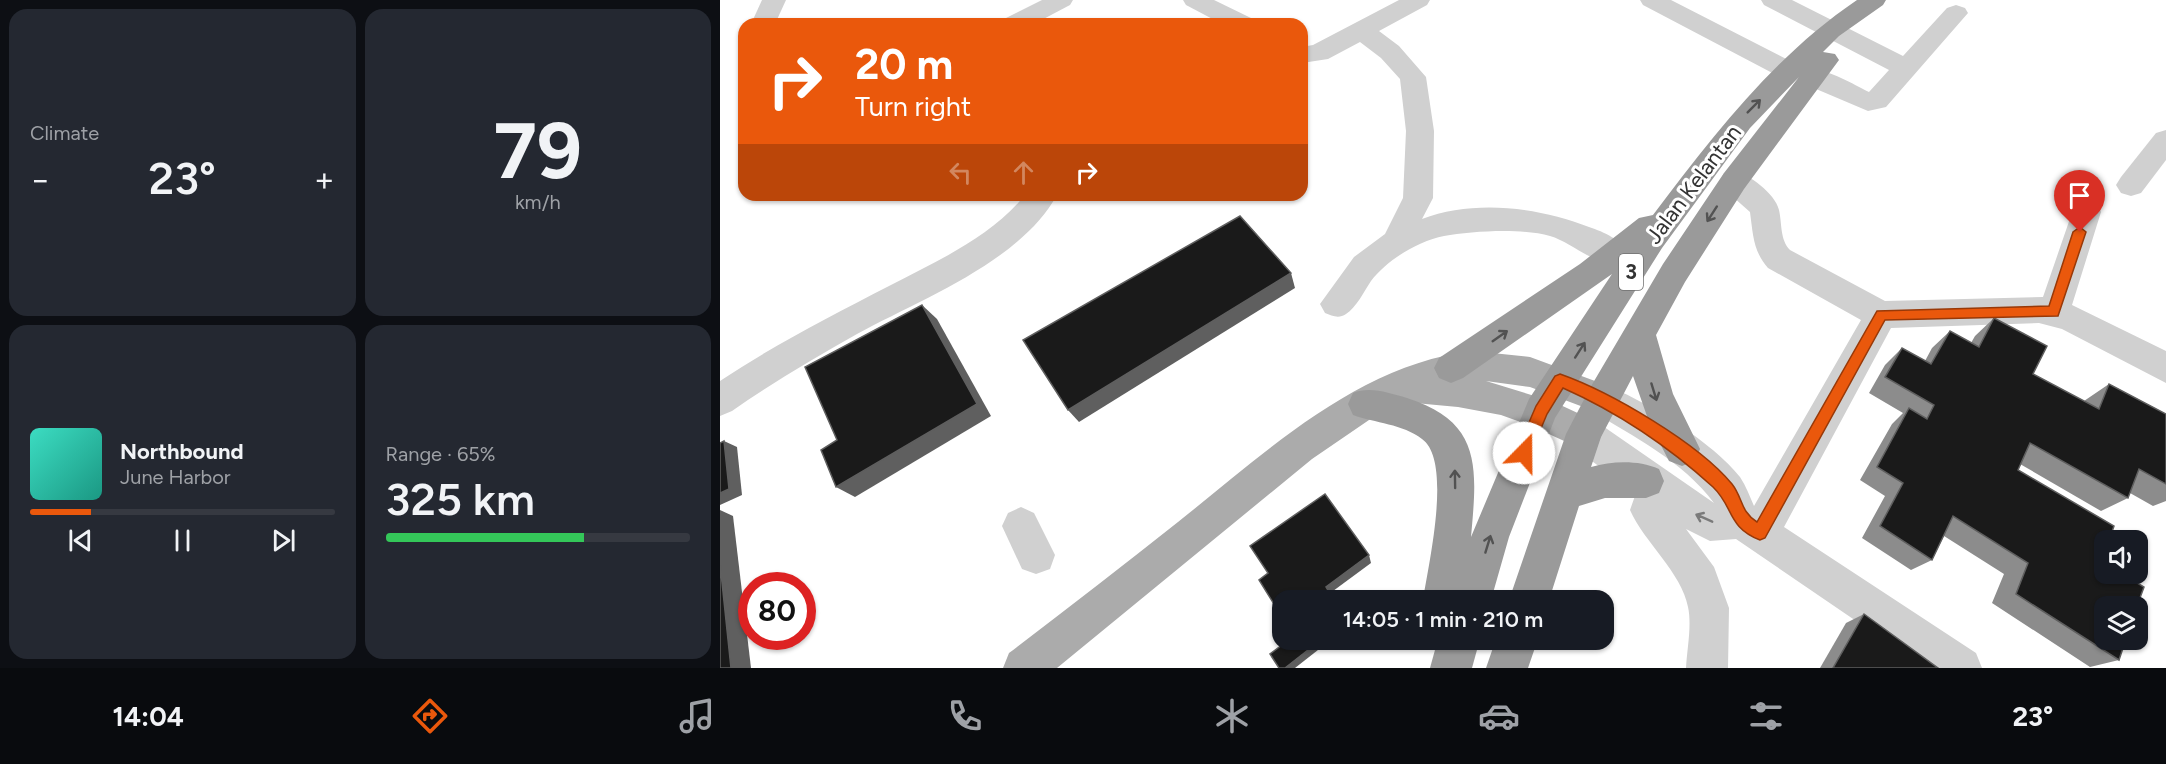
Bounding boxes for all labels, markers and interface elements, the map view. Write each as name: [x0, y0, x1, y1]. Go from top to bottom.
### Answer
text: 20 m: [855, 39, 953, 90]
icon: right: [756, 42, 834, 120]
text: Turn right: [855, 90, 971, 123]
one-way arrow: [1747, 99, 1762, 114]
text: 79: [493, 104, 582, 198]
street label: Jalan Kelantan: [1640, 120, 1747, 249]
text: Climate: [30, 121, 99, 145]
text: 23°: [149, 151, 216, 205]
icon: left: [944, 156, 977, 189]
icon: ahead: [1007, 156, 1040, 189]
icon: right: [1070, 156, 1103, 189]
text: −: [30, 160, 51, 199]
text: +: [314, 160, 334, 199]
pin: [2054, 170, 2105, 232]
icon: arrive: [2063, 179, 2096, 212]
text: km/h: [515, 190, 561, 214]
one-way arrow: [1706, 206, 1719, 223]
road number: 3: [1619, 254, 1643, 290]
one-way arrow: [1492, 330, 1508, 342]
one-way arrow: [1574, 342, 1586, 359]
one-way arrow: [1649, 382, 1660, 401]
position arrow: [1492, 421, 1556, 485]
text: Northbound: [120, 438, 244, 465]
text: Range · 65%: [386, 442, 496, 466]
text: June Harbor: [120, 465, 231, 489]
one-way arrow: [1449, 470, 1461, 490]
text: 325 km: [386, 472, 535, 526]
one-way arrow: [1695, 512, 1713, 523]
icon: previous: [64, 524, 97, 557]
icon: pause: [166, 524, 199, 557]
icon: next: [267, 524, 300, 557]
map controls: [2094, 530, 2148, 650]
button: sound: [2094, 530, 2148, 584]
one-way arrow: [1483, 535, 1494, 554]
speed limit sign: 80: [738, 572, 816, 650]
button: layers: [2094, 596, 2148, 650]
text: 14:05 · 1 min · 210 m: [1343, 606, 1543, 633]
icon: directions: [409, 695, 451, 737]
icon: music: [676, 695, 718, 737]
icon: phone: [944, 695, 986, 737]
icon: climate: [1211, 695, 1253, 737]
icon: car: [1478, 695, 1520, 737]
icon: filters: [1745, 695, 1787, 737]
text: 14:04: [113, 700, 184, 733]
text: 23°: [2012, 700, 2053, 733]

